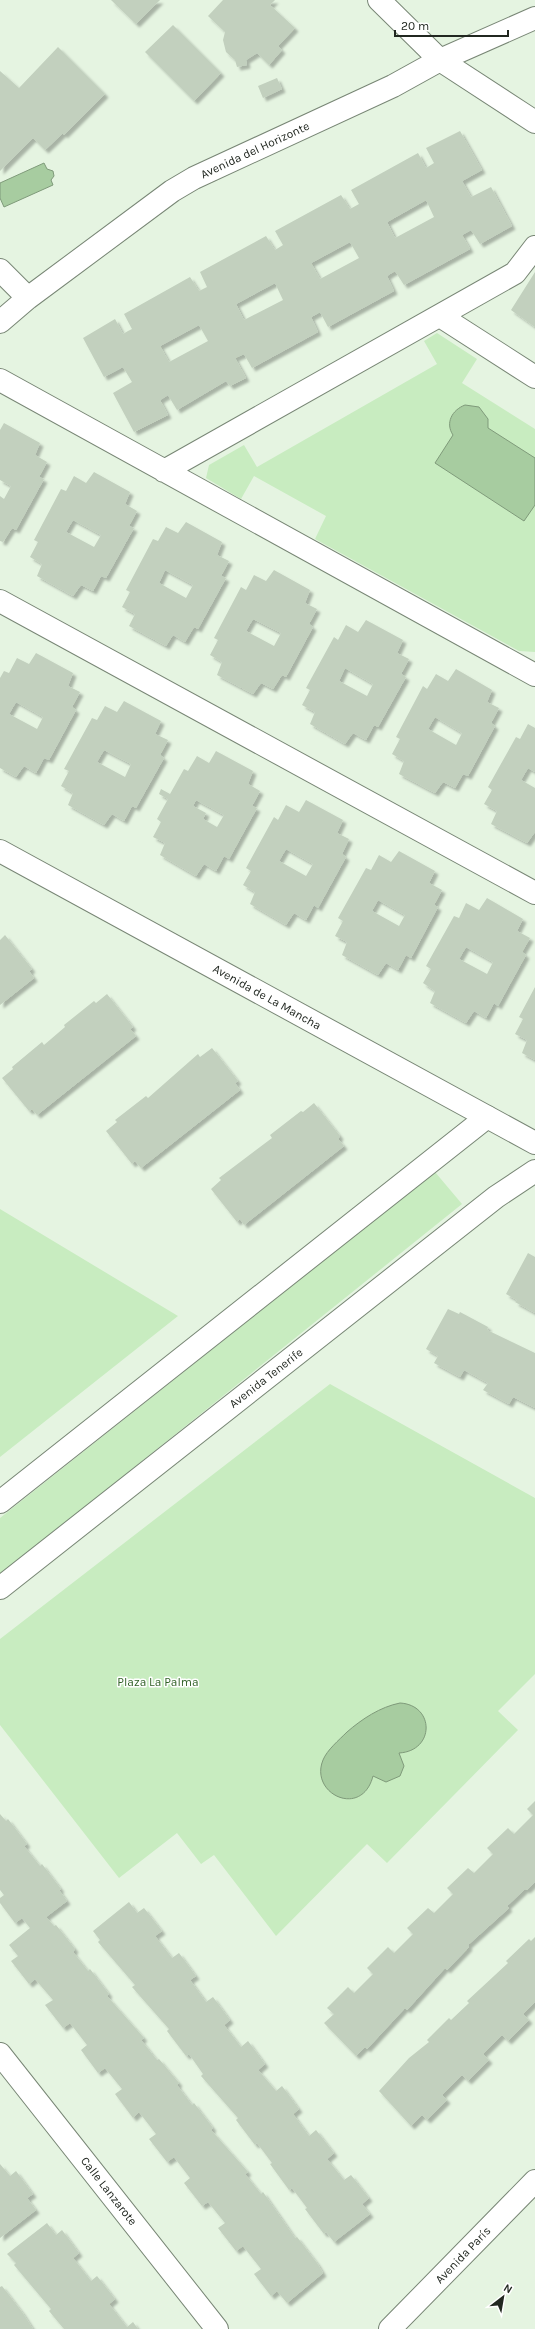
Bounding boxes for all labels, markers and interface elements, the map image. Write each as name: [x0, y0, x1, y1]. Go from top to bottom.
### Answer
scale bar: [395, 12, 508, 38]
text: 20 m: [401, 19, 429, 33]
street label: Avenida del Horizonte: [198, 119, 312, 181]
street label: Avenida de La Mancha: [210, 961, 324, 1033]
street label: Avenida Tenerife: [227, 1345, 305, 1411]
park label: Plaza La Palma: [117, 1675, 199, 1689]
street label: Calle Lanzarote: [78, 2154, 140, 2228]
street label: Avenida París: [432, 2224, 494, 2286]
north arrow: [483, 2277, 523, 2317]
text: N: [501, 2281, 515, 2296]

